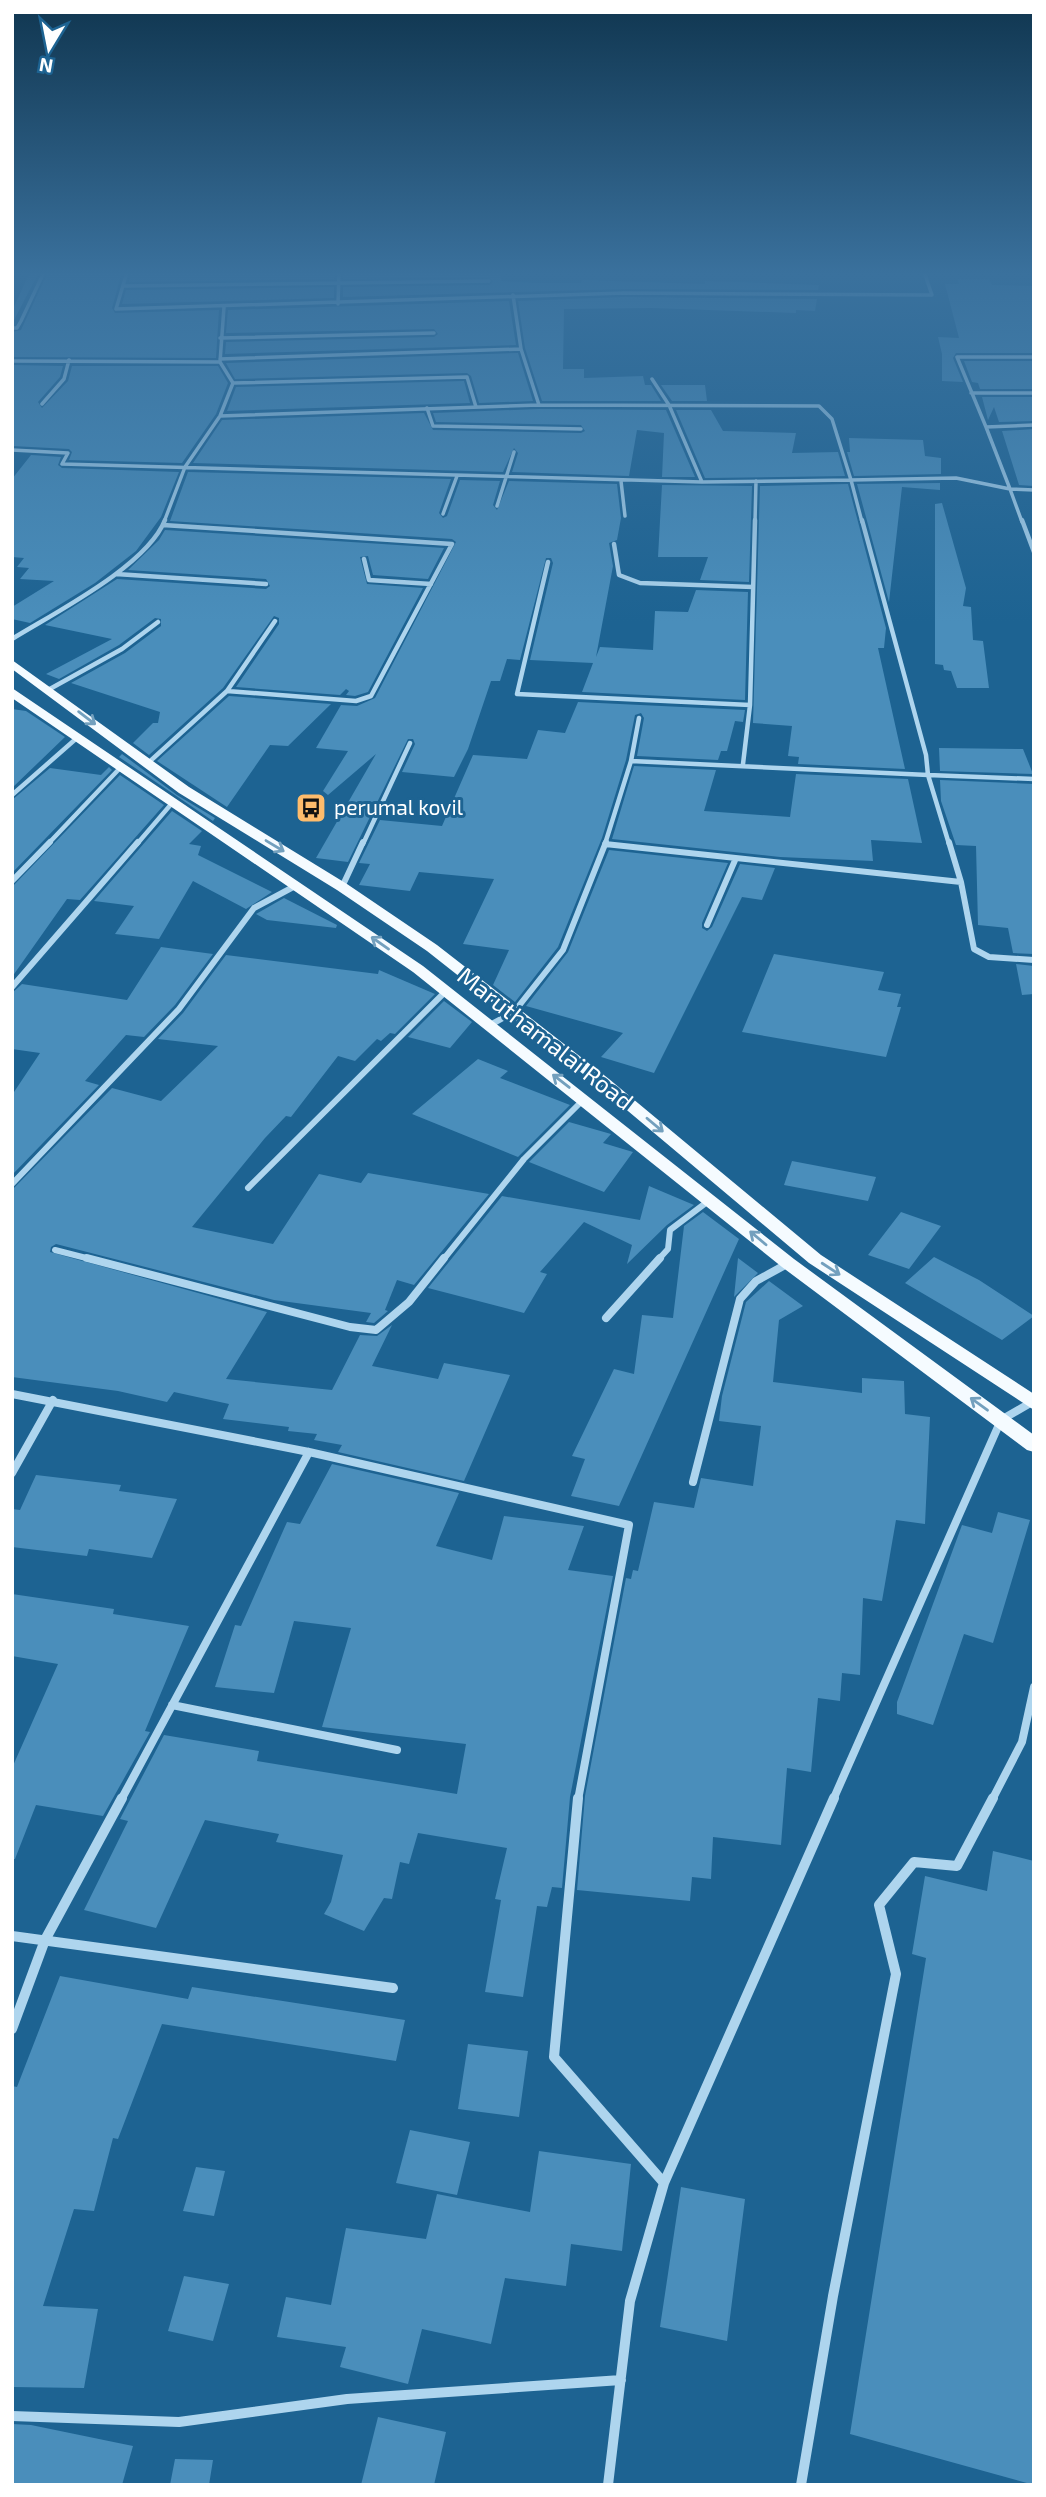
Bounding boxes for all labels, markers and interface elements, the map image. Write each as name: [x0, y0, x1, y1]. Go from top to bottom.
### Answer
north arrow: [14, 14, 84, 84]
text: N: [37, 54, 55, 79]
one-way arrow: [77, 711, 95, 726]
bus stop icon: perumal kovil: [294, 791, 328, 825]
place label: perumal kovil: [334, 794, 464, 819]
one-way arrow: [264, 839, 284, 853]
one-way arrow: [371, 936, 391, 950]
street label: Maruthamalai Road: [452, 960, 640, 1115]
one-way arrow: [553, 1073, 571, 1088]
one-way arrow: [646, 1117, 664, 1133]
one-way arrow: [750, 1230, 768, 1245]
one-way arrow: [821, 1262, 840, 1276]
one-way arrow: [970, 1396, 989, 1411]

